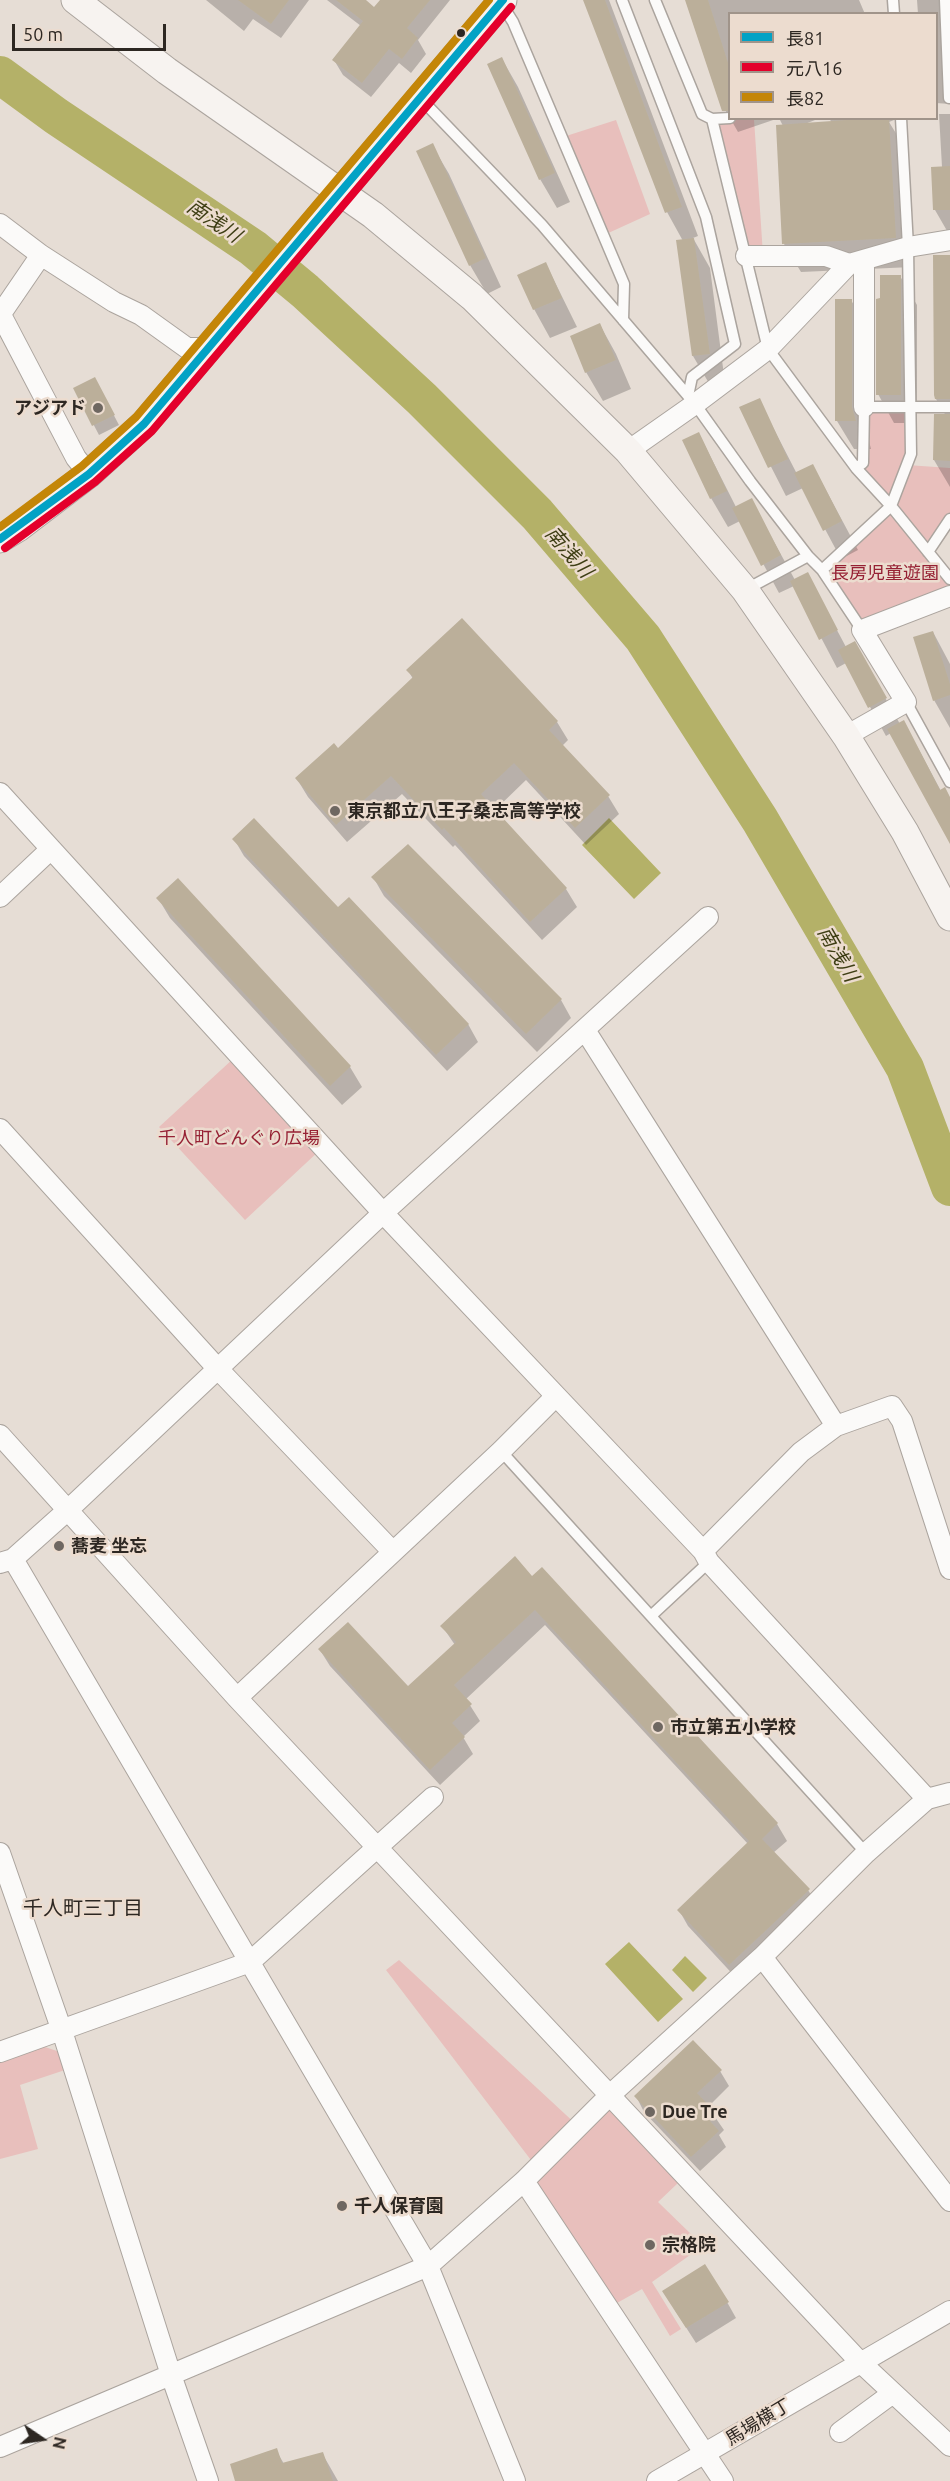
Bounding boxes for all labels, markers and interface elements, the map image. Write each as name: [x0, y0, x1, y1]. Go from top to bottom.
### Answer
scale bar: [15, 12, 170, 50]
legend: [728, 12, 938, 120]
text: 50 m: [23, 24, 63, 44]
unlabelled marker: [455, 27, 467, 39]
text: 長81: [786, 28, 824, 48]
text: 元八16: [786, 58, 842, 78]
text: 長82: [786, 88, 824, 108]
water label: 南浅川: [182, 194, 246, 248]
place label: アジアド: [14, 397, 86, 419]
marker: アジアド: [91, 401, 105, 415]
water label: 南浅川: [540, 521, 598, 583]
park label: 長房児童遊園: [831, 562, 939, 584]
place label: 東京都立八王子桑志高等学校: [347, 800, 581, 822]
marker: 東京都立八王子桑志高等学校: [328, 804, 342, 818]
water label: 南浅川: [813, 922, 863, 986]
park label: 千人町どんぐり広場: [158, 1127, 320, 1149]
place label: 蕎麦 坐忘: [71, 1535, 147, 1557]
marker: 蕎麦 坐忘: [52, 1539, 66, 1553]
place label: 市立第五小学校: [670, 1716, 796, 1738]
marker: 市立第五小学校: [651, 1720, 665, 1734]
district label: 千人町三丁目: [23, 1896, 143, 1920]
place label: Due Tre: [662, 2101, 728, 2123]
marker: Due Tre: [643, 2105, 657, 2119]
place label: 千人保育園: [354, 2195, 444, 2217]
marker: 千人保育園: [335, 2199, 349, 2213]
place label: 宗格院: [662, 2234, 716, 2256]
marker: 宗格院: [643, 2238, 657, 2252]
street label: 馬場横丁: [722, 2394, 794, 2450]
north arrow: [12, 2409, 72, 2469]
text: N: [49, 2435, 70, 2451]

